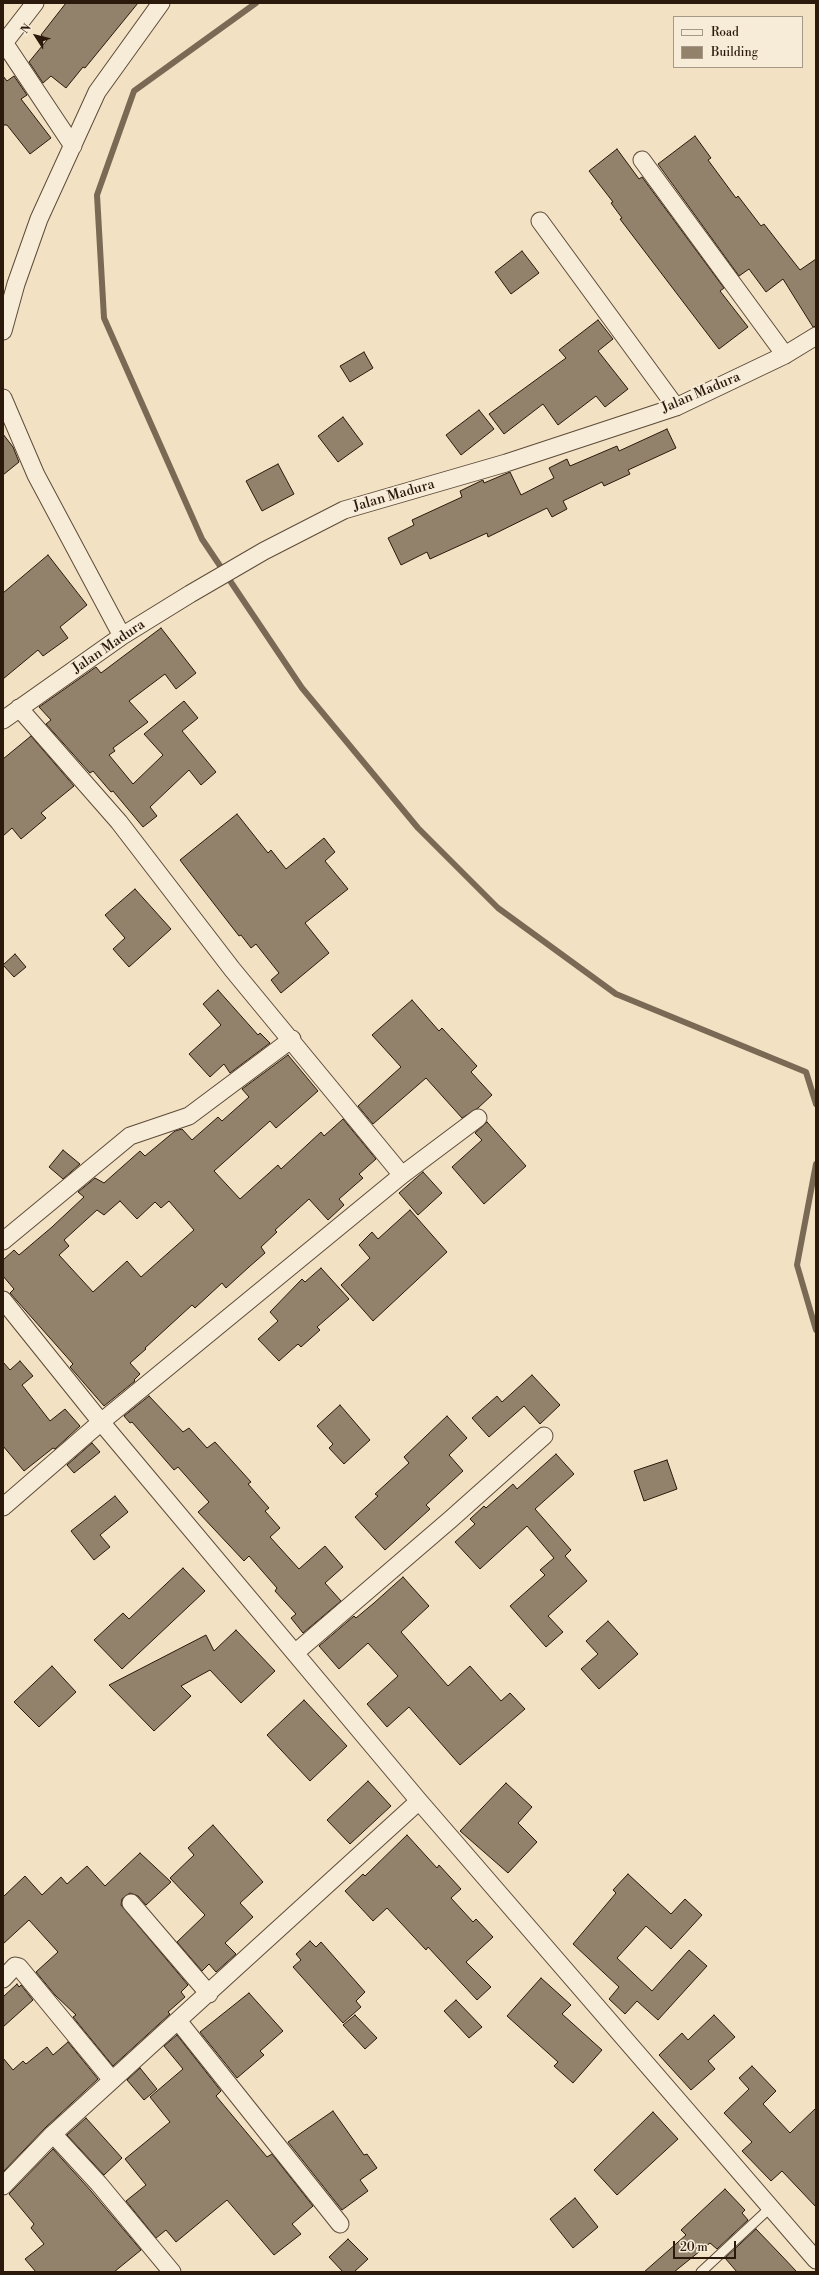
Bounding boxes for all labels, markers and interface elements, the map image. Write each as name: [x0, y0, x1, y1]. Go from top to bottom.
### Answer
north arrow: [16, 16, 56, 56]
legend: [673, 16, 803, 68]
text: N: [18, 21, 35, 37]
text: Road: [711, 25, 739, 40]
text: Building: [711, 45, 758, 60]
street label: Jalan Madura: [659, 369, 743, 417]
street label: Jalan Madura: [351, 476, 437, 516]
street label: Jalan Madura: [70, 617, 148, 677]
scale bar: [675, 2233, 738, 2259]
text: 20 m: [680, 2240, 708, 2255]

